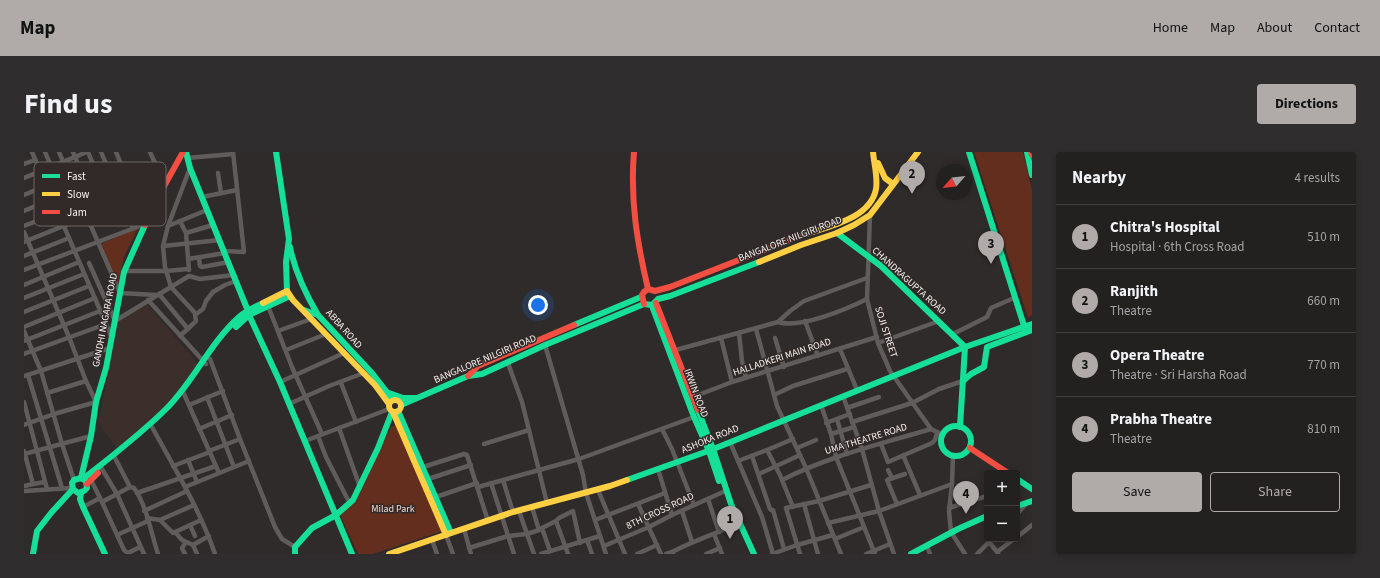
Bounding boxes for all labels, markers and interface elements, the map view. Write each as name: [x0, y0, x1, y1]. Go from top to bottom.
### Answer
text: Map: [20, 15, 55, 42]
text: Home: [1153, 18, 1188, 38]
text: Map: [1210, 18, 1235, 38]
text: About: [1257, 18, 1292, 38]
text: Contact: [1314, 18, 1360, 38]
text: Find us: [24, 84, 112, 124]
button: Directions: [1257, 84, 1356, 124]
pin: 2: [899, 161, 925, 194]
legend: [34, 162, 166, 226]
north arrow: [936, 164, 972, 200]
text: Nearby: [1072, 166, 1126, 190]
text: Fast: [67, 169, 86, 184]
text: 4 results: [1295, 169, 1340, 187]
text: Slow: [67, 187, 90, 202]
text: Jam: [67, 205, 87, 220]
street label: BANGALORE NILGIRI ROAD: [736, 213, 844, 265]
text: Chitra's Hospital: [1110, 217, 1220, 238]
text: 1: [1082, 228, 1088, 246]
text: 510 m: [1307, 228, 1340, 246]
pin: 3: [978, 231, 1004, 264]
text: Hospital · 6th Cross Road: [1110, 238, 1245, 256]
street label: CHANDRAGUPTA ROAD: [869, 244, 949, 318]
street label: GANDHI NAGARA ROAD: [89, 272, 121, 368]
text: Ranjith: [1110, 281, 1158, 302]
text: 2: [1082, 292, 1088, 310]
text: 660 m: [1307, 292, 1340, 310]
your location: [528, 295, 548, 315]
text: Theatre: [1110, 302, 1152, 320]
street label: SOJI STREET: [871, 305, 901, 360]
street label: ABBA ROAD: [323, 306, 365, 352]
street label: BANGALORE NILGIRI ROAD: [432, 331, 538, 387]
street label: HALLADKERI MAIN ROAD: [731, 335, 833, 379]
text: Opera Theatre: [1110, 345, 1205, 366]
text: 3: [1082, 356, 1088, 374]
text: 770 m: [1307, 356, 1340, 374]
text: Theatre · Sri Harsha Road: [1110, 366, 1247, 384]
street label: IRWIN ROAD: [680, 367, 712, 419]
text: Prabha Theatre: [1110, 409, 1212, 430]
street label: UMA THEATRE ROAD: [823, 420, 909, 458]
text: 4: [1082, 420, 1088, 438]
text: 810 m: [1307, 420, 1340, 438]
street label: ASHOKA ROAD: [679, 421, 741, 457]
text: Theatre: [1110, 430, 1152, 448]
map controls: [984, 470, 1020, 542]
button: +: [984, 470, 1020, 506]
button: Save: [1072, 472, 1202, 512]
button: Share: [1210, 472, 1340, 512]
pin: 4: [953, 481, 979, 514]
street label: 8TH CROSS ROAD: [624, 489, 696, 533]
park label: Milad Park: [371, 502, 415, 516]
pin: 1: [717, 506, 743, 539]
button: −: [984, 506, 1020, 542]

